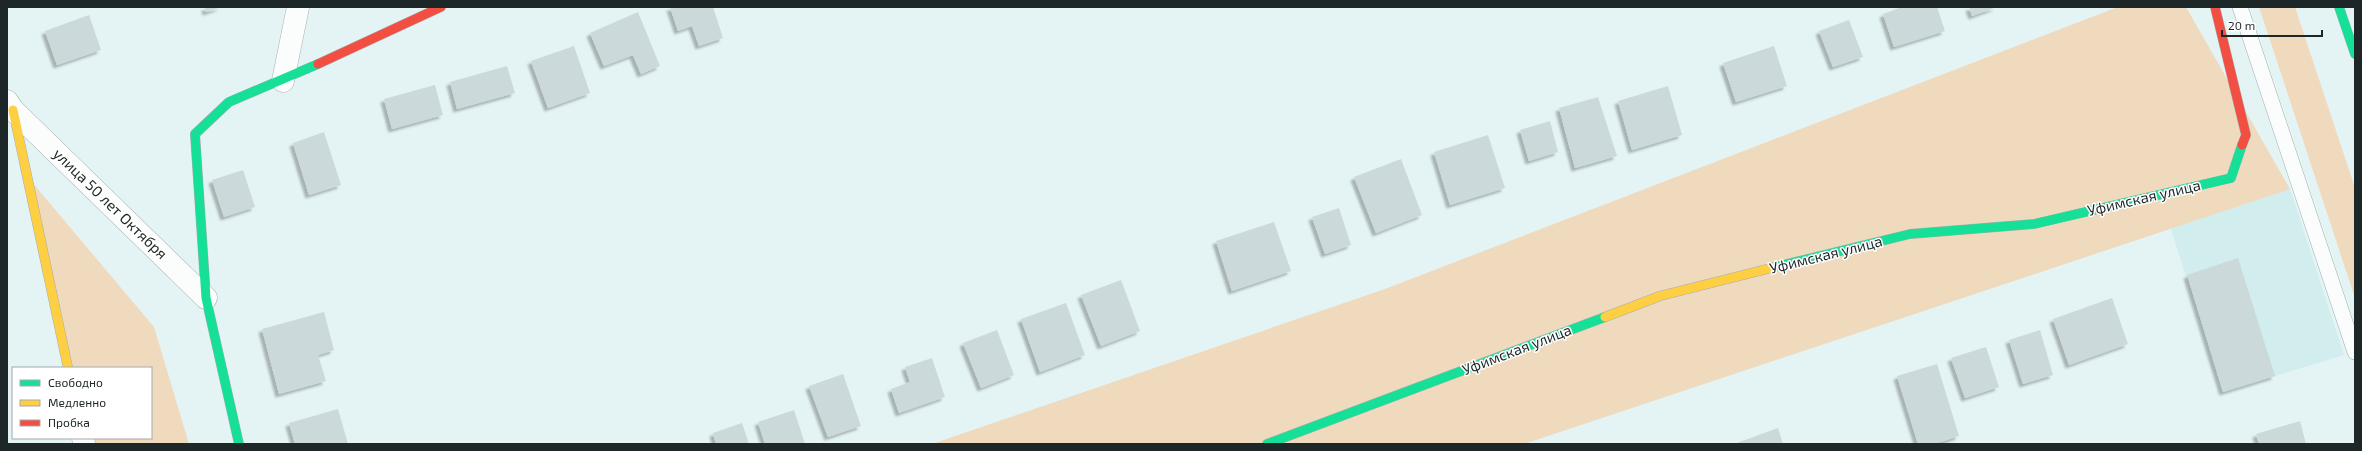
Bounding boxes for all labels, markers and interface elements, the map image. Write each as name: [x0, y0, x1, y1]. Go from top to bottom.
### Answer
scale bar: [2222, 12, 2322, 38]
text: 20 m: [2228, 18, 2255, 32]
street label: улица 50 лет Октября: [49, 144, 171, 263]
street label: Уфимская улица: [2085, 175, 2202, 220]
street label: Уфимская улица: [1767, 231, 1884, 278]
street label: Уфимская улица: [1459, 320, 1574, 379]
legend: [12, 367, 152, 439]
text: Свободно: [48, 375, 103, 389]
text: Медленно: [48, 395, 106, 409]
text: Пробка: [48, 415, 90, 429]

